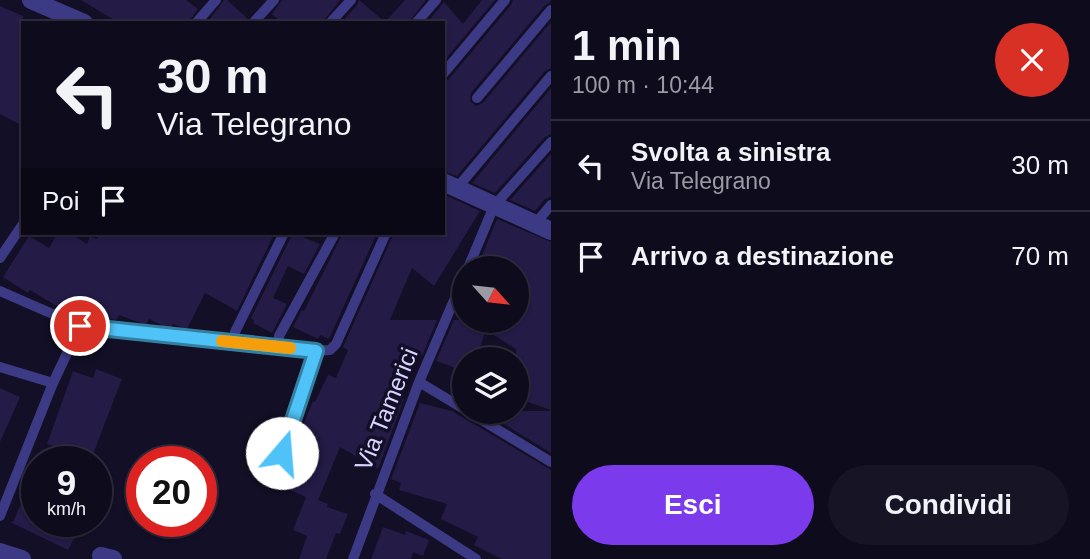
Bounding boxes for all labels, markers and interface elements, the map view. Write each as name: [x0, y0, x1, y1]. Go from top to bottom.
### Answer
text: 1 min: [572, 22, 682, 69]
button: close: [995, 23, 1069, 97]
icon: left: [42, 49, 133, 140]
text: 30 m: [157, 49, 269, 103]
text: 100 m · 10:44: [572, 72, 714, 98]
text: Via Telegrano: [157, 106, 352, 142]
text: Svolta a sinistra: [631, 137, 830, 167]
icon: left: [572, 147, 610, 185]
text: 30 m: [1011, 150, 1069, 180]
text: Via Telegrano: [631, 168, 771, 194]
icon: arrive: [94, 182, 132, 220]
text: Poi: [42, 186, 80, 216]
icon: arrive: [572, 238, 610, 276]
text: Arrivo a destinazione: [631, 241, 894, 271]
text: 70 m: [1011, 241, 1069, 271]
north arrow: [452, 256, 528, 332]
map controls: [452, 256, 529, 424]
pin: [50, 296, 110, 356]
icon: arrive: [61, 307, 99, 345]
street label: Via Tamerici: [349, 344, 423, 474]
button: layers: [452, 347, 529, 424]
position arrow: [245, 416, 319, 490]
speed limit sign: 20: [126, 446, 217, 537]
text: 9: [57, 463, 76, 502]
button: Esci: [572, 465, 814, 545]
button: Condividi: [828, 465, 1069, 545]
text: km/h: [47, 499, 86, 519]

